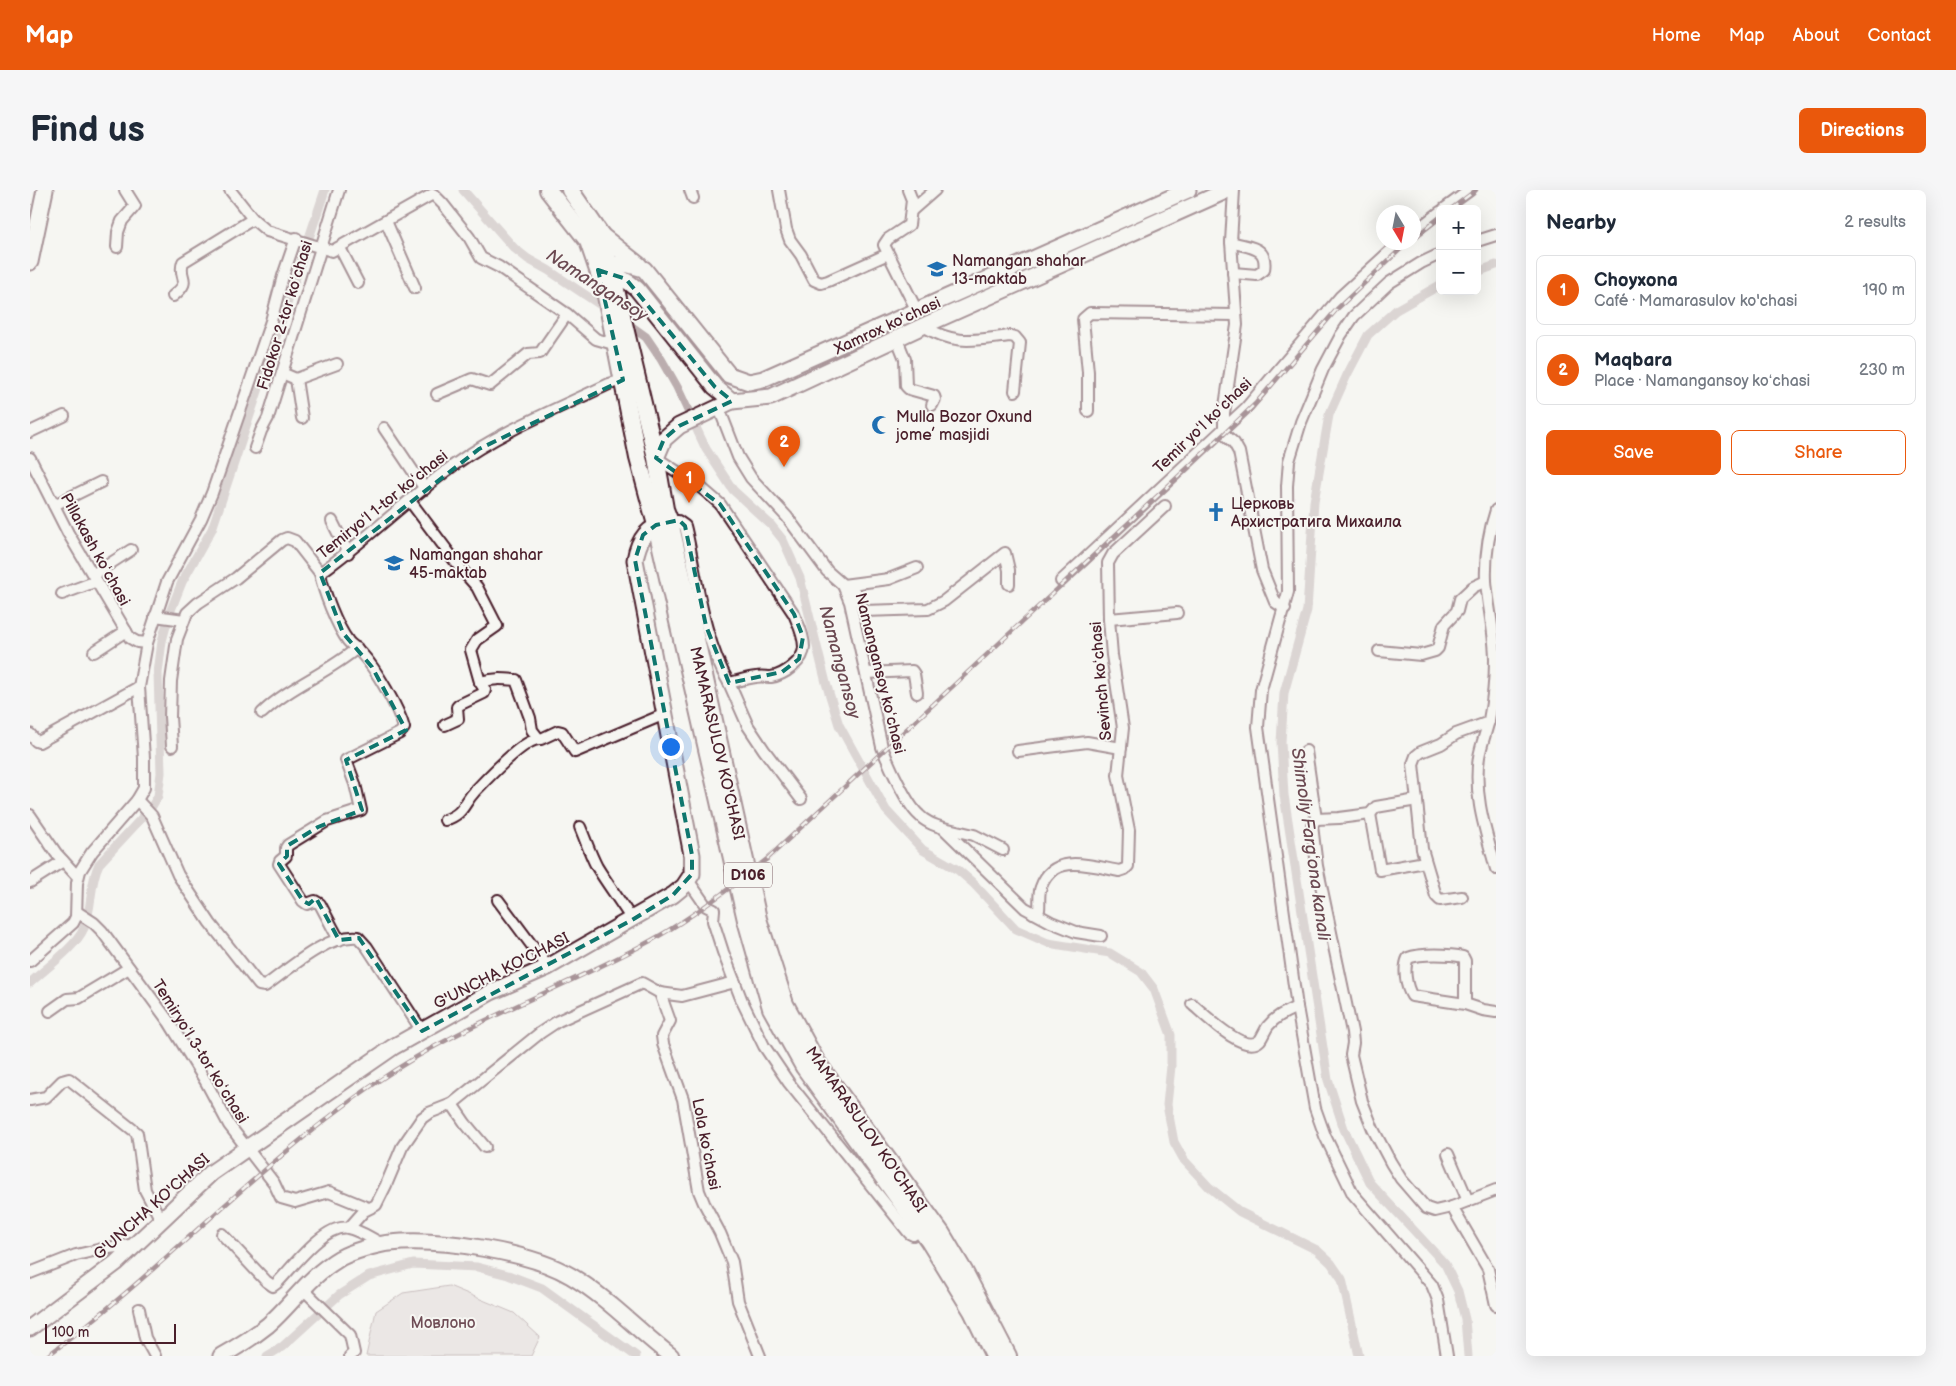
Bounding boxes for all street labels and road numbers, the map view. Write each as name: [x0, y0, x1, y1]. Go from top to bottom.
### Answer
street label: Fidokor 2-tor koʻchasi: [254, 238, 317, 393]
street label: Xamrox koʻchasi: [830, 293, 944, 360]
street label: Temir yoʻl koʻchasi: [1150, 374, 1256, 478]
street label: Temiryoʻl 1-tor koʻchasi: [314, 447, 452, 564]
street label: Pillakash koʻchasi: [56, 490, 134, 609]
street label: Namangansoy koʻchasi: [850, 591, 909, 756]
street label: Sevinch koʻchasi: [1087, 621, 1116, 741]
street label: MAMARASULOV KO'CHASI: [685, 645, 748, 842]
road number: D106: [724, 862, 772, 888]
street label: G'UNCHA KO'CHASI: [431, 929, 573, 1014]
street label: Temiryoʻl 3-tor koʻchasi: [148, 976, 252, 1127]
street label: MAMARASULOV KO'CHASI: [801, 1043, 930, 1216]
street label: Lola koʻchasi: [687, 1097, 724, 1192]
street label: G'UNCHA KO'CHASI: [90, 1150, 214, 1264]

